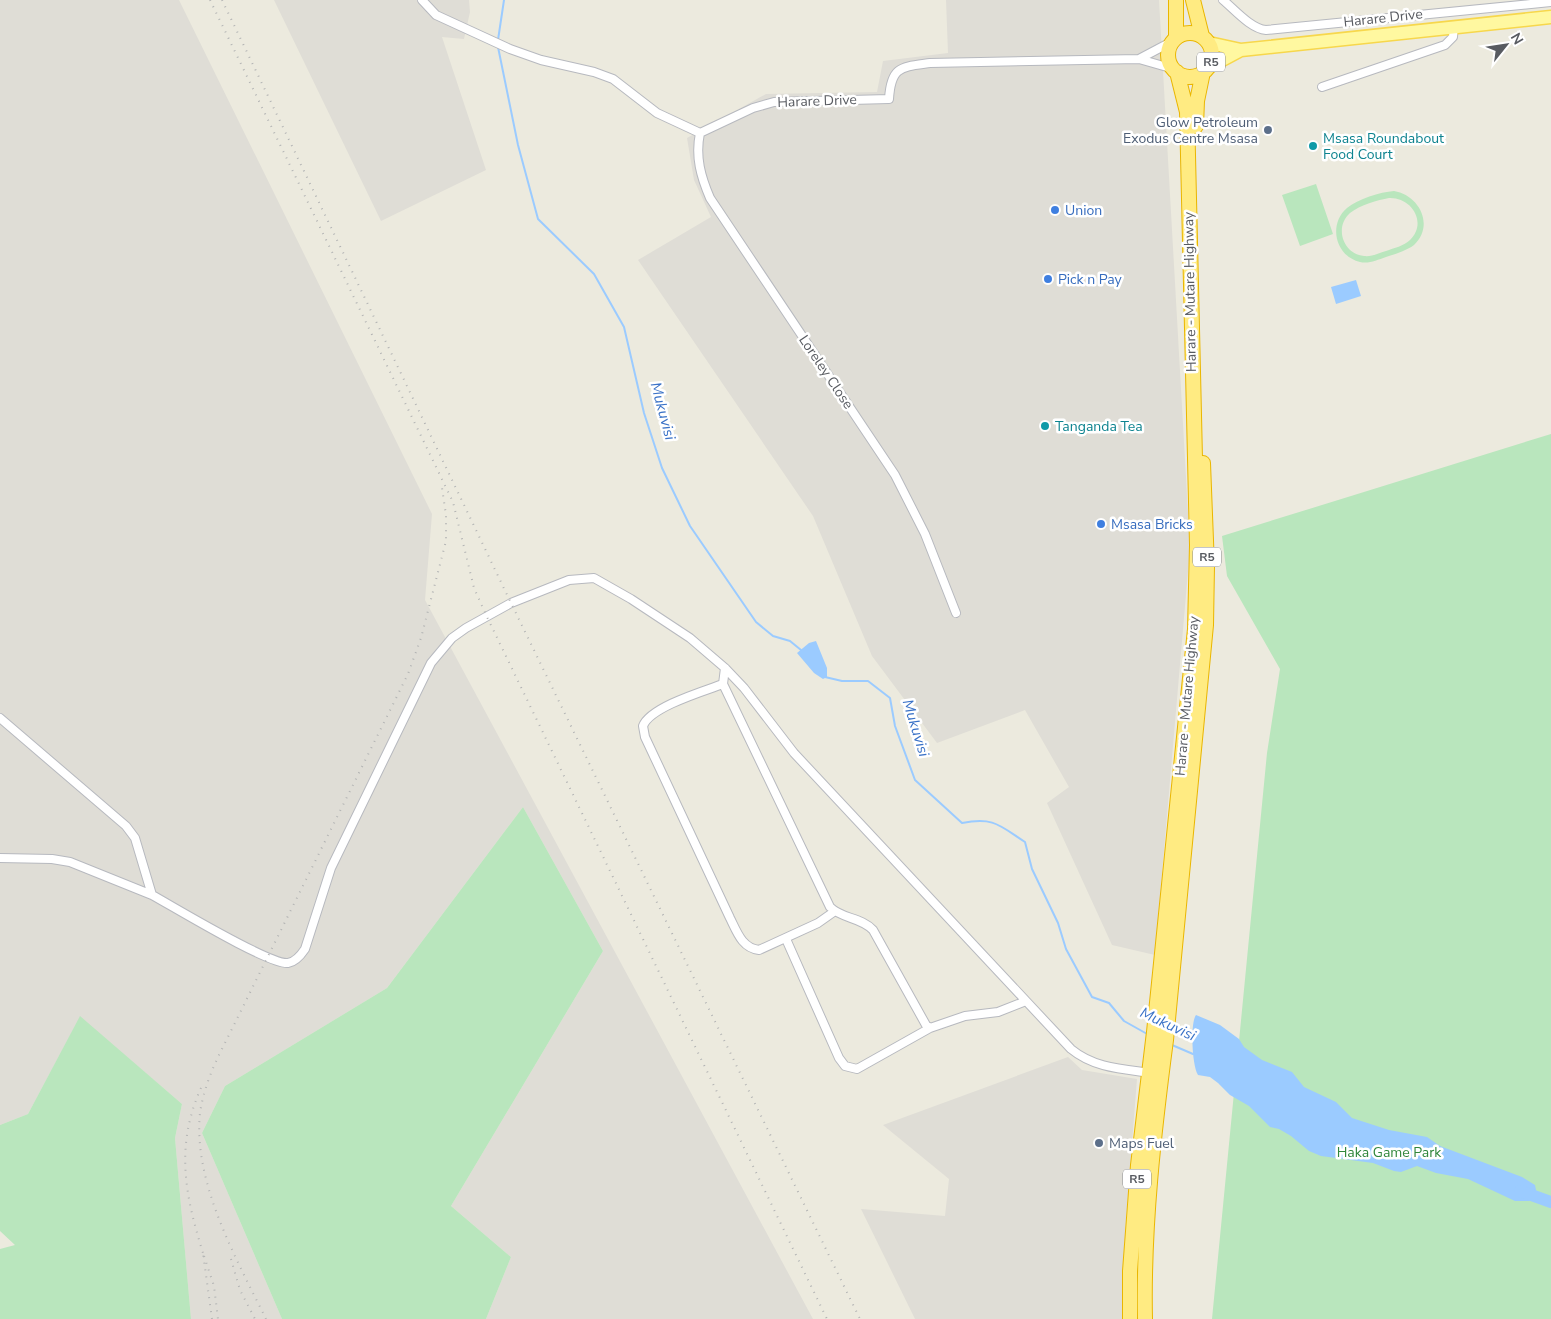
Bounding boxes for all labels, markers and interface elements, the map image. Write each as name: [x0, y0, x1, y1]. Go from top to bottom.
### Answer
street label: Harare Drive: [1342, 4, 1424, 32]
north arrow: [1481, 20, 1531, 70]
text: N: [1506, 29, 1528, 48]
road number: R5: [1197, 52, 1225, 72]
street label: Harare Drive: [777, 90, 857, 112]
place label: Glow Petroleum Exodus Centre Msasa: [1123, 113, 1258, 148]
marker: Glow Petroleum Exodus Centre Msasa: [1262, 124, 1274, 136]
place label: Msasa Roundabout Food Court: [1323, 129, 1444, 164]
marker: Msasa Roundabout Food Court: [1307, 140, 1319, 152]
place label: Union: [1065, 201, 1102, 220]
marker: Union: [1049, 204, 1061, 216]
street label: Harare - Mutare Highway: [1179, 211, 1201, 372]
place label: Pick n Pay: [1058, 270, 1123, 289]
marker: Pick n Pay: [1042, 273, 1054, 285]
street label: Loreley Close: [794, 331, 858, 413]
water label: Mukuvisi: [646, 380, 680, 443]
place label: Tanganda Tea: [1055, 417, 1143, 436]
marker: Tanganda Tea: [1039, 420, 1051, 432]
place label: Msasa Bricks: [1111, 515, 1193, 534]
marker: Msasa Bricks: [1095, 518, 1107, 530]
road number: R5: [1193, 548, 1221, 566]
street label: Harare - Mutare Highway: [1171, 615, 1204, 777]
water label: Mukuvisi: [898, 697, 934, 760]
water label: Mukuvisi: [1137, 1002, 1199, 1046]
place label: Maps Fuel: [1109, 1134, 1175, 1153]
marker: Maps Fuel: [1093, 1137, 1105, 1149]
park label: Haka Game Park: [1337, 1143, 1442, 1162]
road number: R5: [1123, 1170, 1151, 1188]

